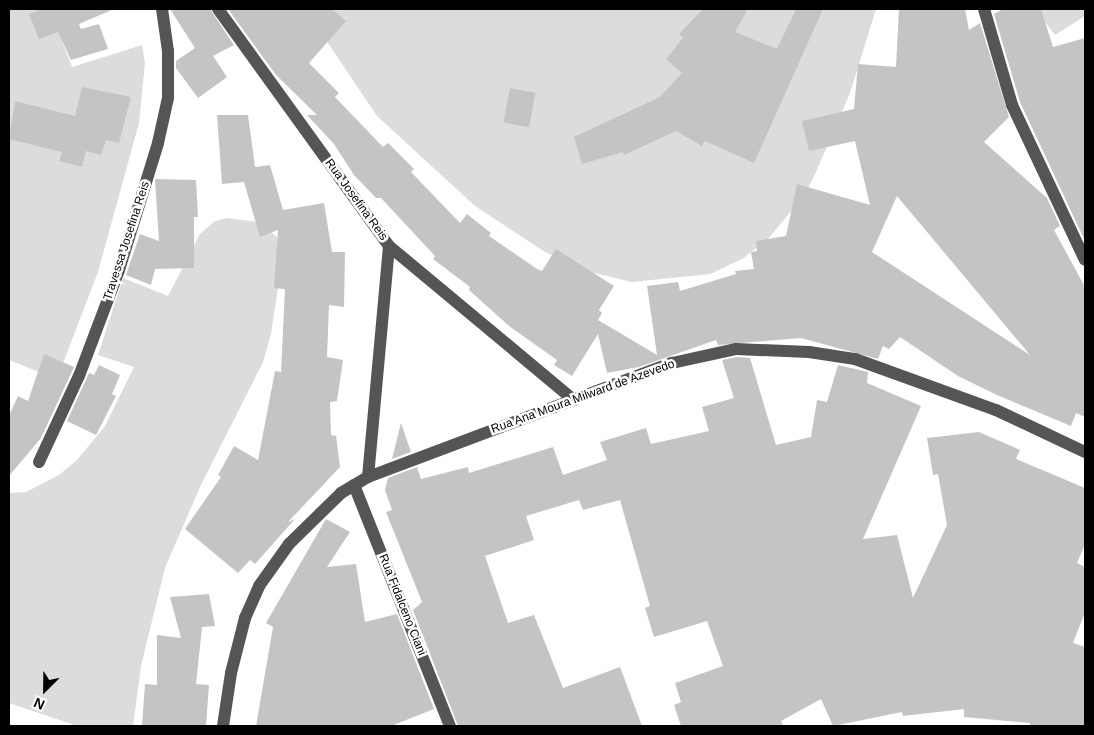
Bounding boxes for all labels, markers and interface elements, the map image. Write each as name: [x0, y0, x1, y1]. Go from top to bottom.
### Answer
street label: Rua Josefina Reis: [322, 156, 390, 244]
street label: Travessa Josefina Reis: [101, 180, 153, 302]
street label: Rua Ana Moura Milward de Azevedo: [489, 357, 677, 437]
street label: Rua Fidalceno Ciani: [375, 552, 429, 658]
north arrow: [20, 665, 70, 715]
text: N: [31, 694, 47, 713]

